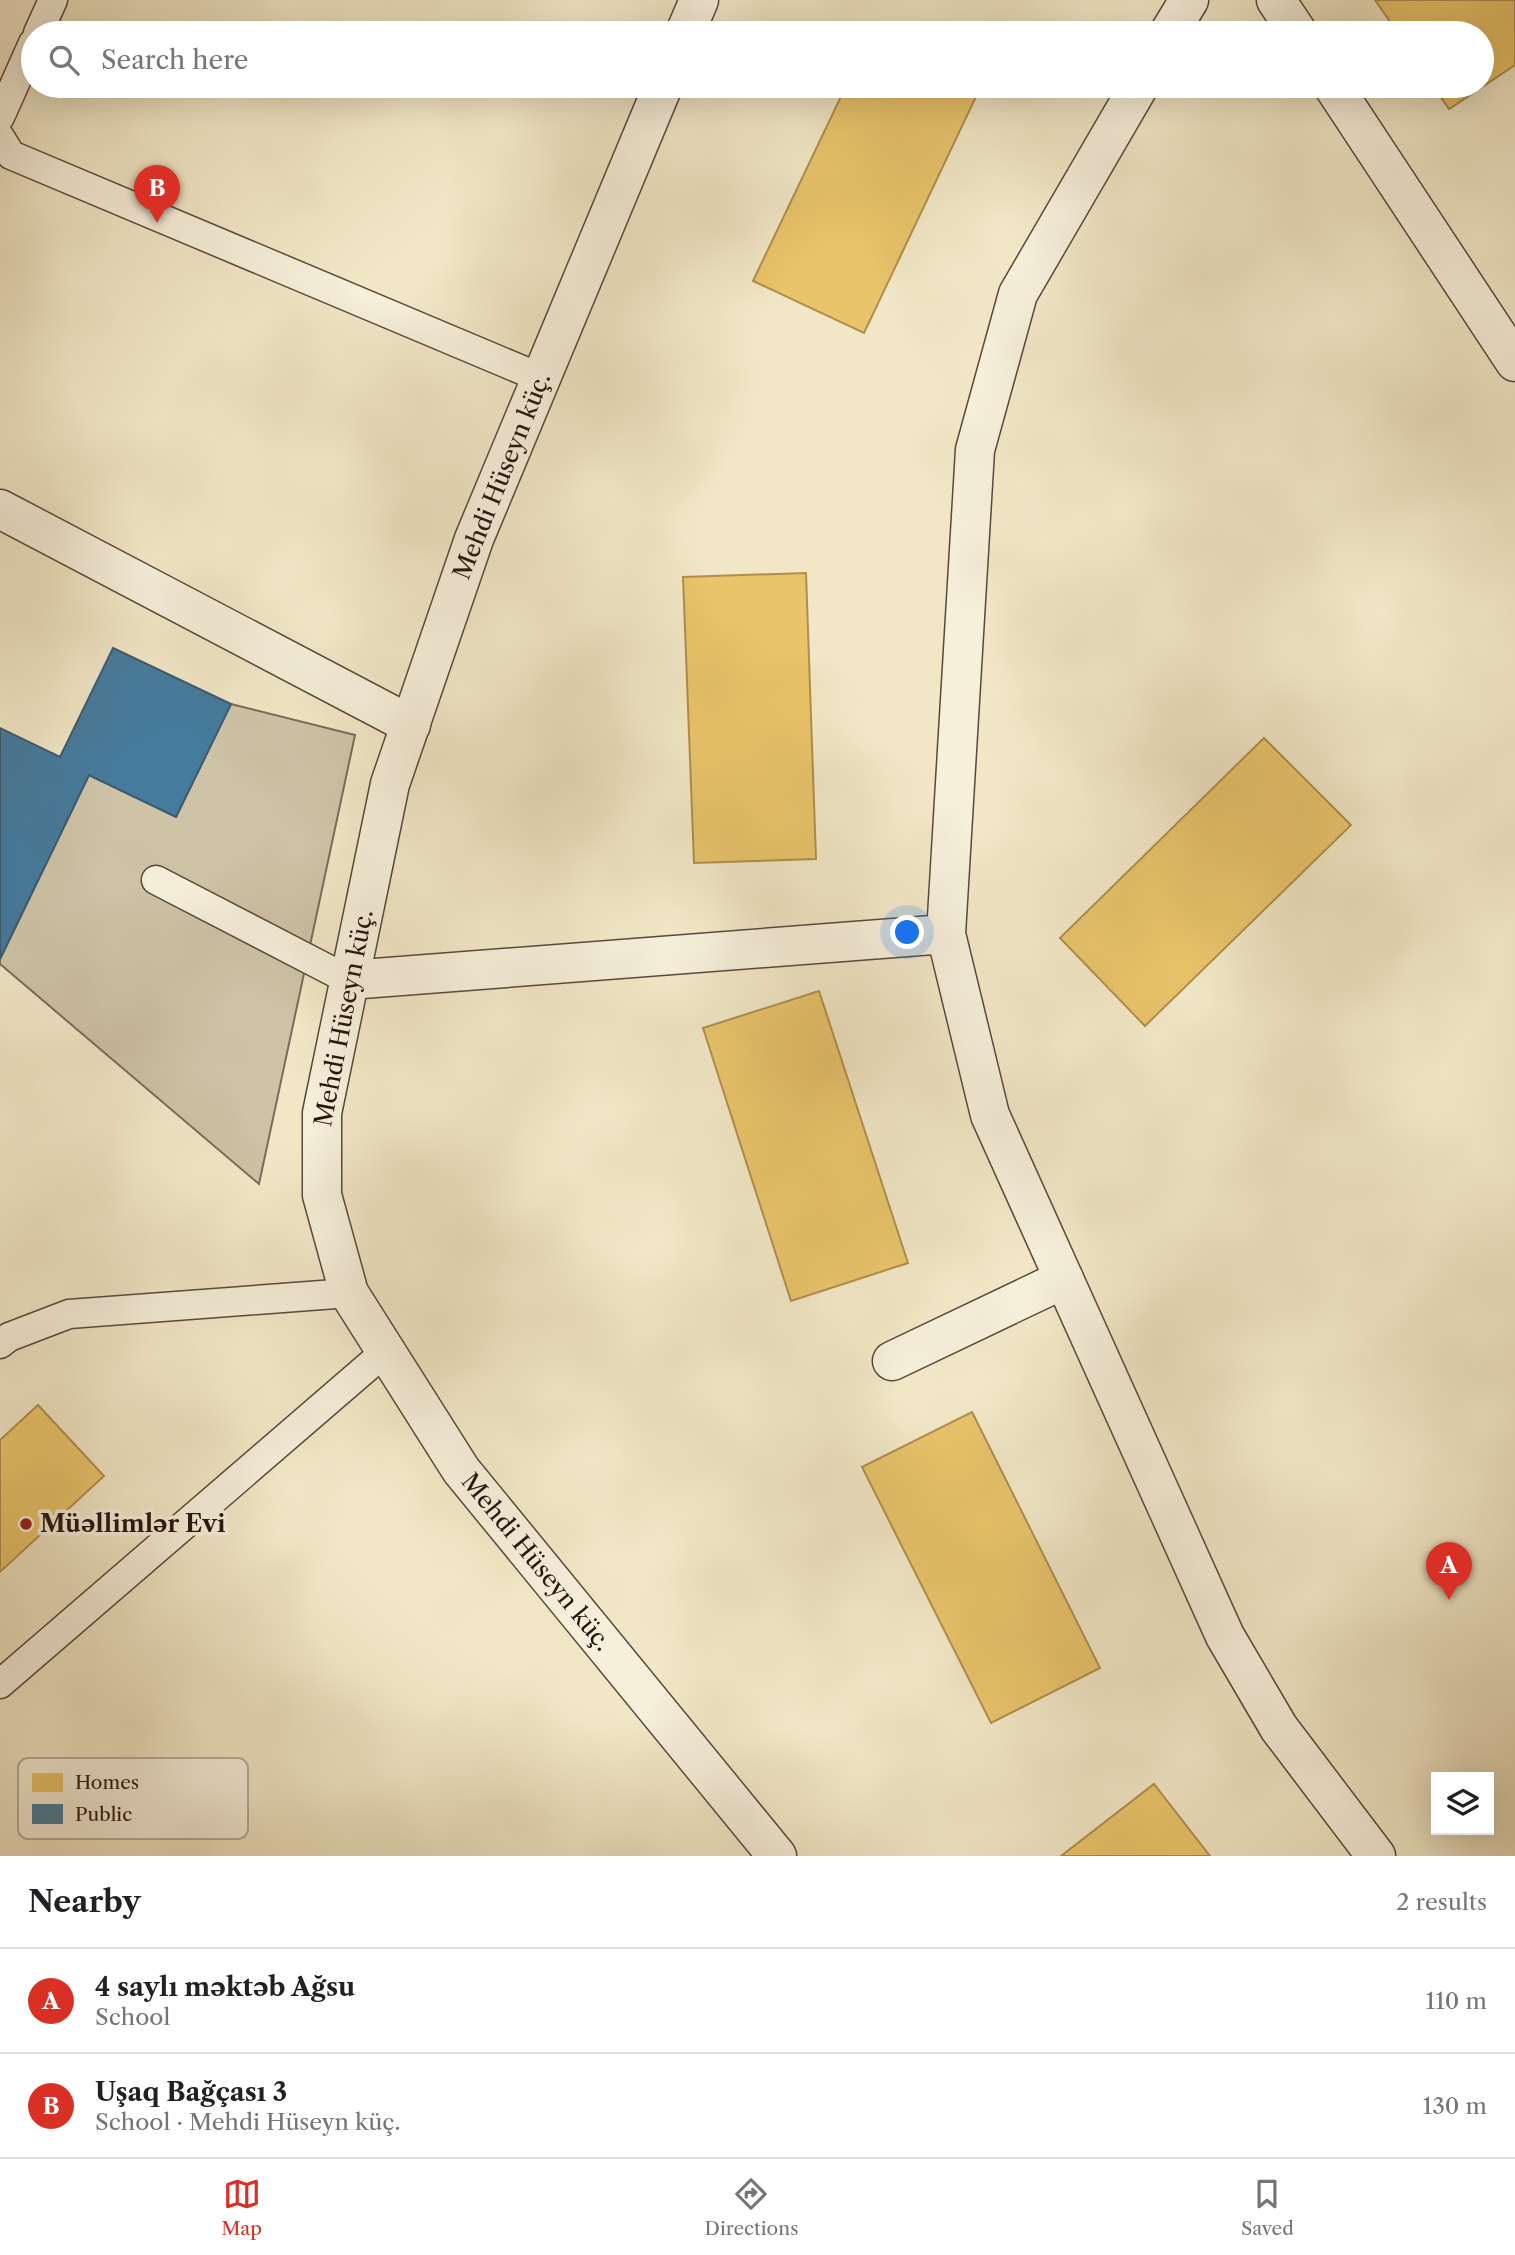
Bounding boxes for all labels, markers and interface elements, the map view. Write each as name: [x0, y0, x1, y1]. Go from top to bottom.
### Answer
search box: [21, 21, 1494, 98]
icon: search: [45, 41, 83, 79]
text: Search here: [101, 44, 248, 76]
pin: B: [134, 165, 180, 223]
street label: Mehdi Hüseyn küç.: [447, 368, 556, 584]
street label: Mehdi Hüseyn küç.: [308, 907, 379, 1129]
your location: [890, 915, 924, 949]
street label: Mehdi Hüseyn küç.: [456, 1467, 618, 1656]
place label: Müəllimlər Evi: [40, 1509, 226, 1538]
marker: Müəllimlər Evi: [18, 1516, 34, 1532]
pin: A: [1426, 1542, 1472, 1600]
legend: [18, 1758, 248, 1839]
text: Homes: [75, 1771, 139, 1794]
map controls: [1431, 1772, 1494, 1835]
button: layers: [1431, 1772, 1494, 1835]
text: Public: [75, 1803, 132, 1826]
text: Nearby: [28, 1883, 141, 1920]
text: 2 results: [1396, 1888, 1487, 1916]
text: 4 saylı məktəb Ağsu: [95, 1971, 355, 2003]
text: A: [42, 1987, 60, 2015]
text: 110 m: [1426, 1987, 1487, 2015]
text: School: [95, 2003, 170, 2031]
text: Uşaq Bağçası 3: [95, 2076, 287, 2108]
text: B: [42, 2092, 60, 2120]
text: 130 m: [1423, 2092, 1487, 2120]
text: School · Mehdi Hüseyn küç.: [95, 2108, 400, 2136]
tab: Map: [221, 2175, 262, 2240]
tab: Directions: [705, 2175, 798, 2240]
tab: Saved: [1241, 2175, 1294, 2240]

